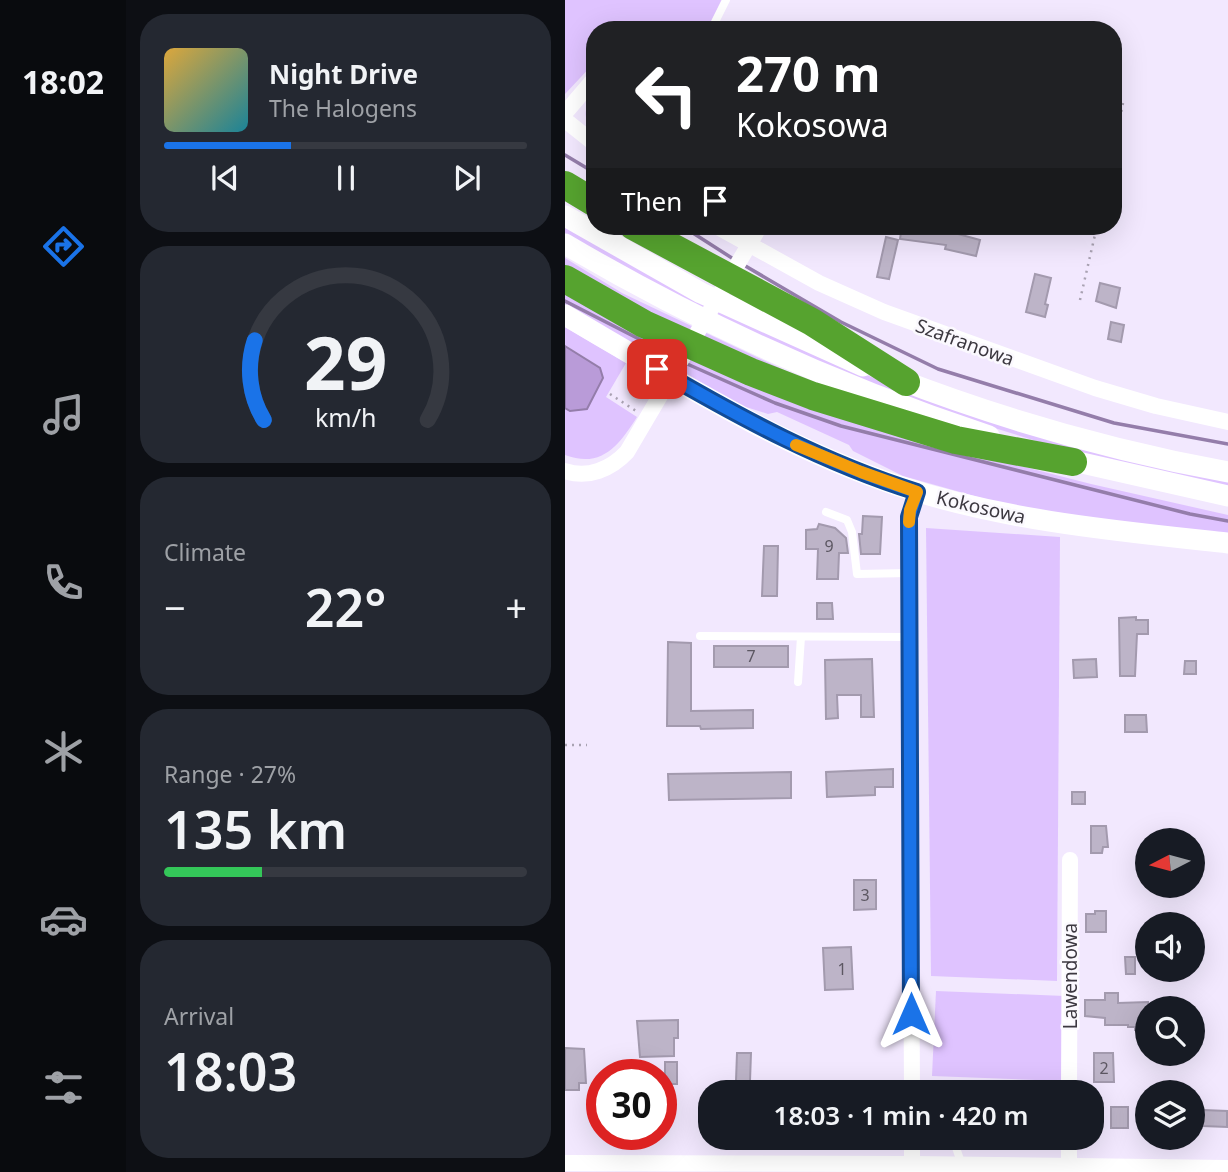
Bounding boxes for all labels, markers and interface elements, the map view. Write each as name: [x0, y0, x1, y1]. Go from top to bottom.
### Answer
text: 270 m: [736, 40, 881, 106]
icon: left: [621, 49, 712, 140]
text: Night Drive: [269, 56, 418, 92]
text: 18:02: [22, 60, 104, 103]
text: The Halogens: [269, 92, 417, 124]
text: Kokosowa: [736, 103, 889, 146]
icon: previous: [206, 159, 244, 197]
icon: pause: [327, 159, 365, 197]
icon: next: [448, 159, 486, 197]
icon: arrive: [696, 182, 734, 220]
text: Then: [621, 183, 682, 219]
icon: directions: [39, 222, 88, 271]
street label: Szafranowa: [912, 312, 1018, 372]
text: 29: [304, 313, 387, 412]
pin: [627, 339, 687, 399]
icon: arrive: [638, 350, 676, 388]
icon: music: [39, 390, 88, 439]
text: km/h: [315, 400, 376, 434]
street label: Kokosowa: [934, 484, 1028, 530]
house number: 9: [824, 535, 834, 557]
text: Climate: [164, 536, 246, 568]
icon: phone: [39, 558, 88, 607]
text: 22°: [305, 571, 386, 642]
text: −: [164, 581, 186, 633]
text: +: [505, 581, 527, 633]
house number: 7: [746, 645, 756, 667]
icon: climate: [39, 727, 88, 776]
text: Range · 27%: [164, 758, 296, 790]
text: 135 km: [164, 793, 347, 864]
north arrow: [1135, 828, 1205, 898]
map controls: [1135, 828, 1205, 1150]
house number: 3: [860, 884, 870, 906]
icon: car: [39, 895, 88, 944]
button: sound: [1135, 912, 1205, 982]
street label: Lawendowa: [1057, 923, 1083, 1029]
house number: 1: [837, 958, 847, 980]
position arrow: [874, 977, 948, 1051]
button: search: [1135, 996, 1205, 1066]
text: Arrival: [164, 1000, 234, 1032]
text: 18:03: [164, 1035, 297, 1106]
house number: 2: [1099, 1057, 1109, 1079]
speed limit sign: 30: [586, 1059, 677, 1150]
icon: filters: [39, 1063, 88, 1112]
button: layers: [1135, 1080, 1205, 1150]
text: 18:03 · 1 min · 420 m: [774, 1097, 1028, 1133]

